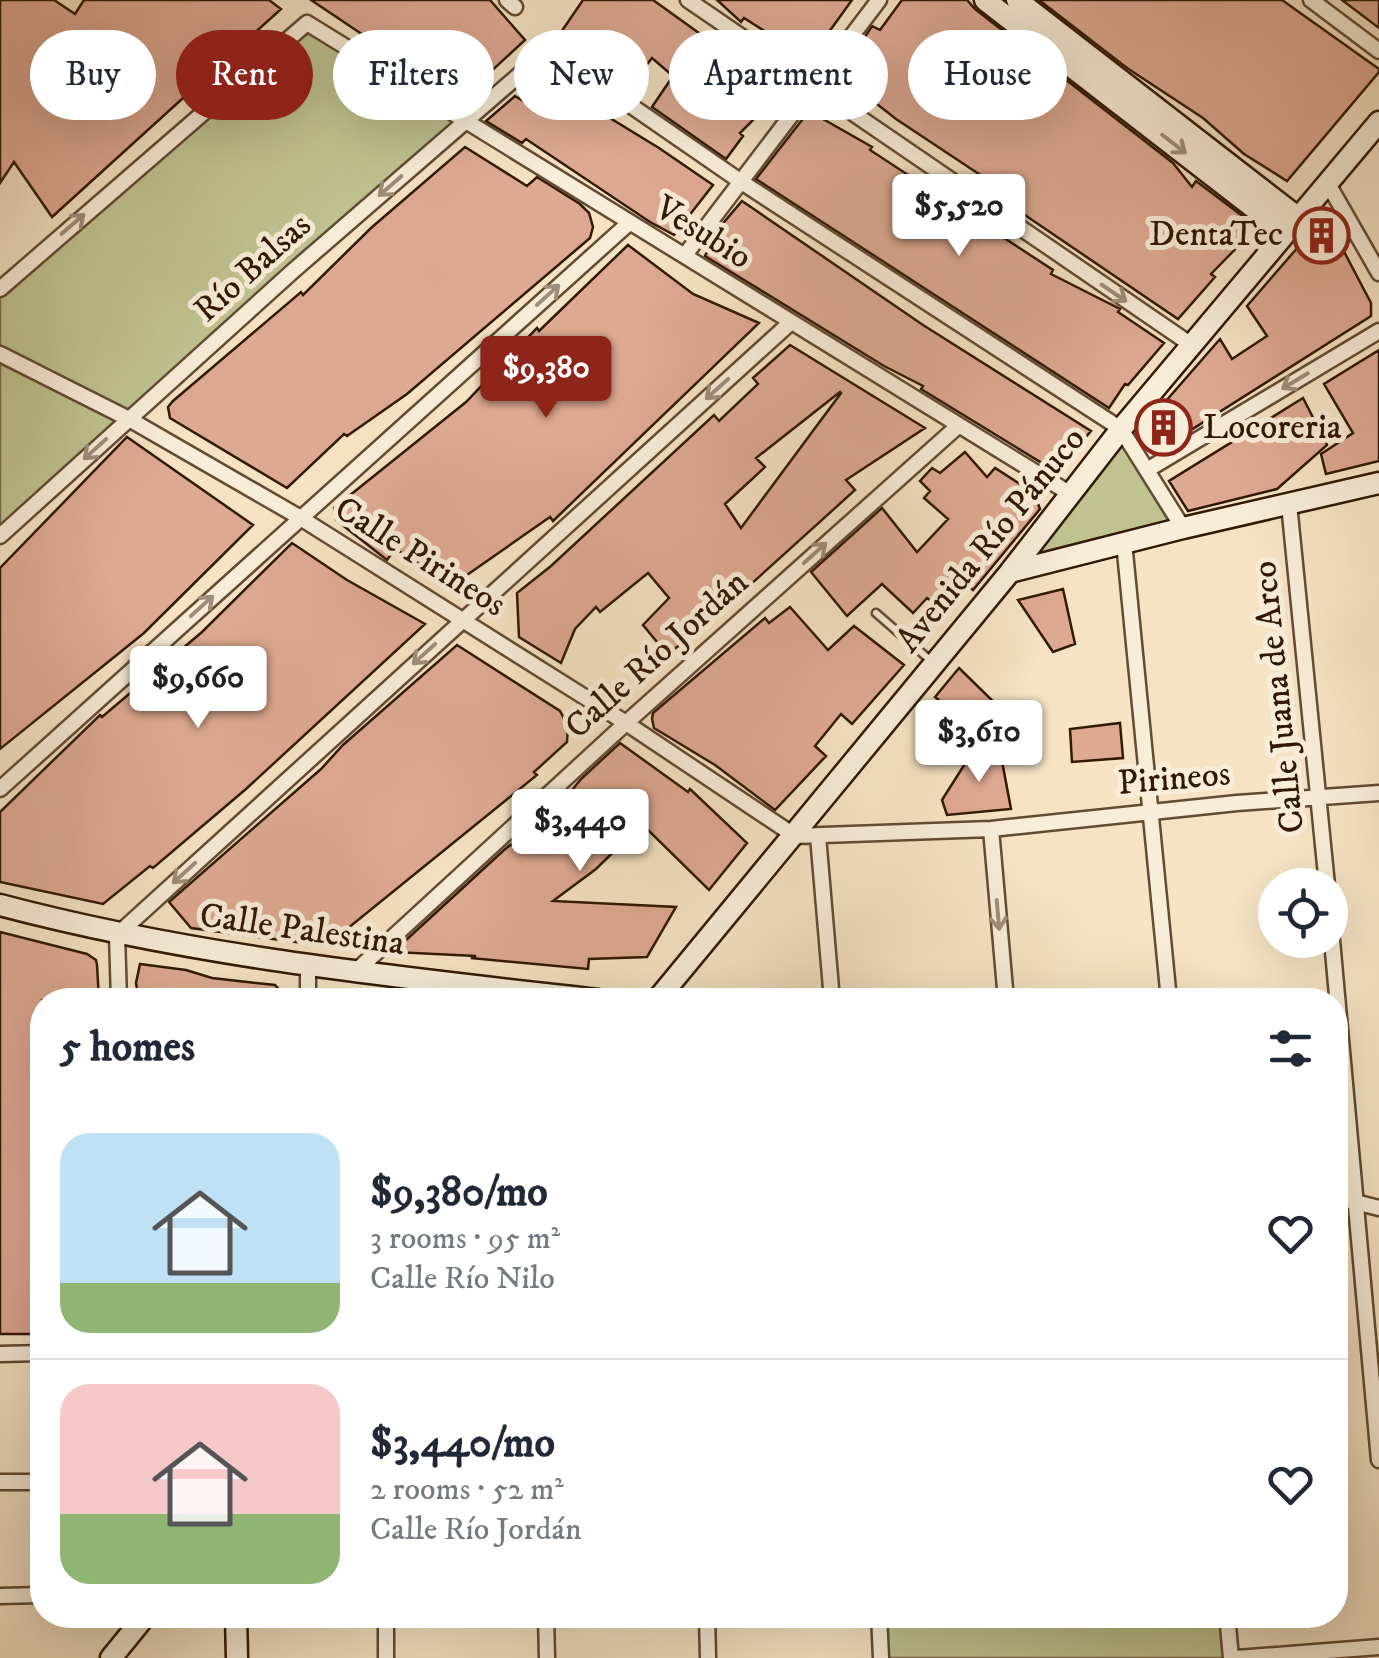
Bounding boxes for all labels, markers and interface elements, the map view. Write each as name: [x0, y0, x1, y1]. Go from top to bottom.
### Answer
chip: Buy: [30, 30, 156, 120]
chip: Rent: [176, 30, 313, 120]
chip: Filters: [333, 30, 494, 120]
chip: New: [514, 30, 649, 120]
chip: Apartment: [669, 30, 888, 120]
chip: House: [908, 30, 1067, 120]
one-way arrow: [1160, 133, 1187, 154]
pin: $5,520: [878, 174, 1040, 259]
one-way arrow: [378, 175, 403, 198]
street label: Vesubio: [646, 186, 760, 280]
text: $5,520: [914, 186, 1004, 226]
street label: Río Balsas: [185, 204, 321, 332]
building icon: DentaTec: [1292, 205, 1352, 265]
one-way arrow: [60, 213, 85, 236]
place label: DentaTec: [1149, 213, 1283, 257]
one-way arrow: [1100, 282, 1128, 303]
one-way arrow: [535, 284, 560, 307]
pin: $9,380: [465, 336, 627, 421]
text: $9,380: [502, 348, 590, 388]
one-way arrow: [1281, 371, 1310, 391]
one-way arrow: [705, 377, 730, 400]
building icon: Locoreria: [1134, 398, 1194, 458]
place label: Locoreria: [1203, 406, 1342, 450]
street label: Avenida Río Pánuco: [887, 418, 1095, 662]
one-way arrow: [83, 438, 108, 461]
street label: Calle Pirineos: [326, 487, 514, 627]
one-way arrow: [802, 543, 828, 565]
street label: Calle Juana de Arco: [1243, 559, 1315, 835]
street label: Calle Río Jordán: [556, 561, 758, 749]
one-way arrow: [189, 594, 214, 617]
one-way arrow: [412, 641, 438, 665]
pin: $9,660: [117, 646, 279, 731]
text: $9,660: [152, 658, 244, 698]
pin: $3,610: [898, 700, 1060, 785]
text: $3,610: [937, 712, 1021, 752]
street label: Pirineos: [1116, 752, 1232, 806]
pin: $3,440: [499, 789, 661, 874]
text: $3,440: [534, 801, 626, 841]
one-way arrow: [172, 861, 197, 884]
map controls: [1258, 868, 1348, 958]
button: locate: [1258, 868, 1348, 958]
street label: Calle Palestina: [197, 894, 407, 966]
one-way arrow: [989, 898, 1008, 930]
icon: filters: [1263, 1021, 1318, 1076]
text: 5 homes: [60, 1022, 195, 1074]
text: $9,380/mo: [370, 1167, 548, 1219]
icon: home: [140, 1173, 260, 1293]
icon: heart: [1263, 1206, 1318, 1261]
text: 3 rooms · 95 m²: [370, 1219, 560, 1259]
text: Calle Río Nilo: [370, 1259, 555, 1299]
text: $3,440/mo: [370, 1418, 555, 1470]
icon: home: [140, 1424, 260, 1544]
icon: heart: [1263, 1457, 1318, 1512]
text: 2 rooms · 52 m²: [370, 1470, 564, 1510]
text: Calle Río Jordán: [370, 1510, 582, 1550]

